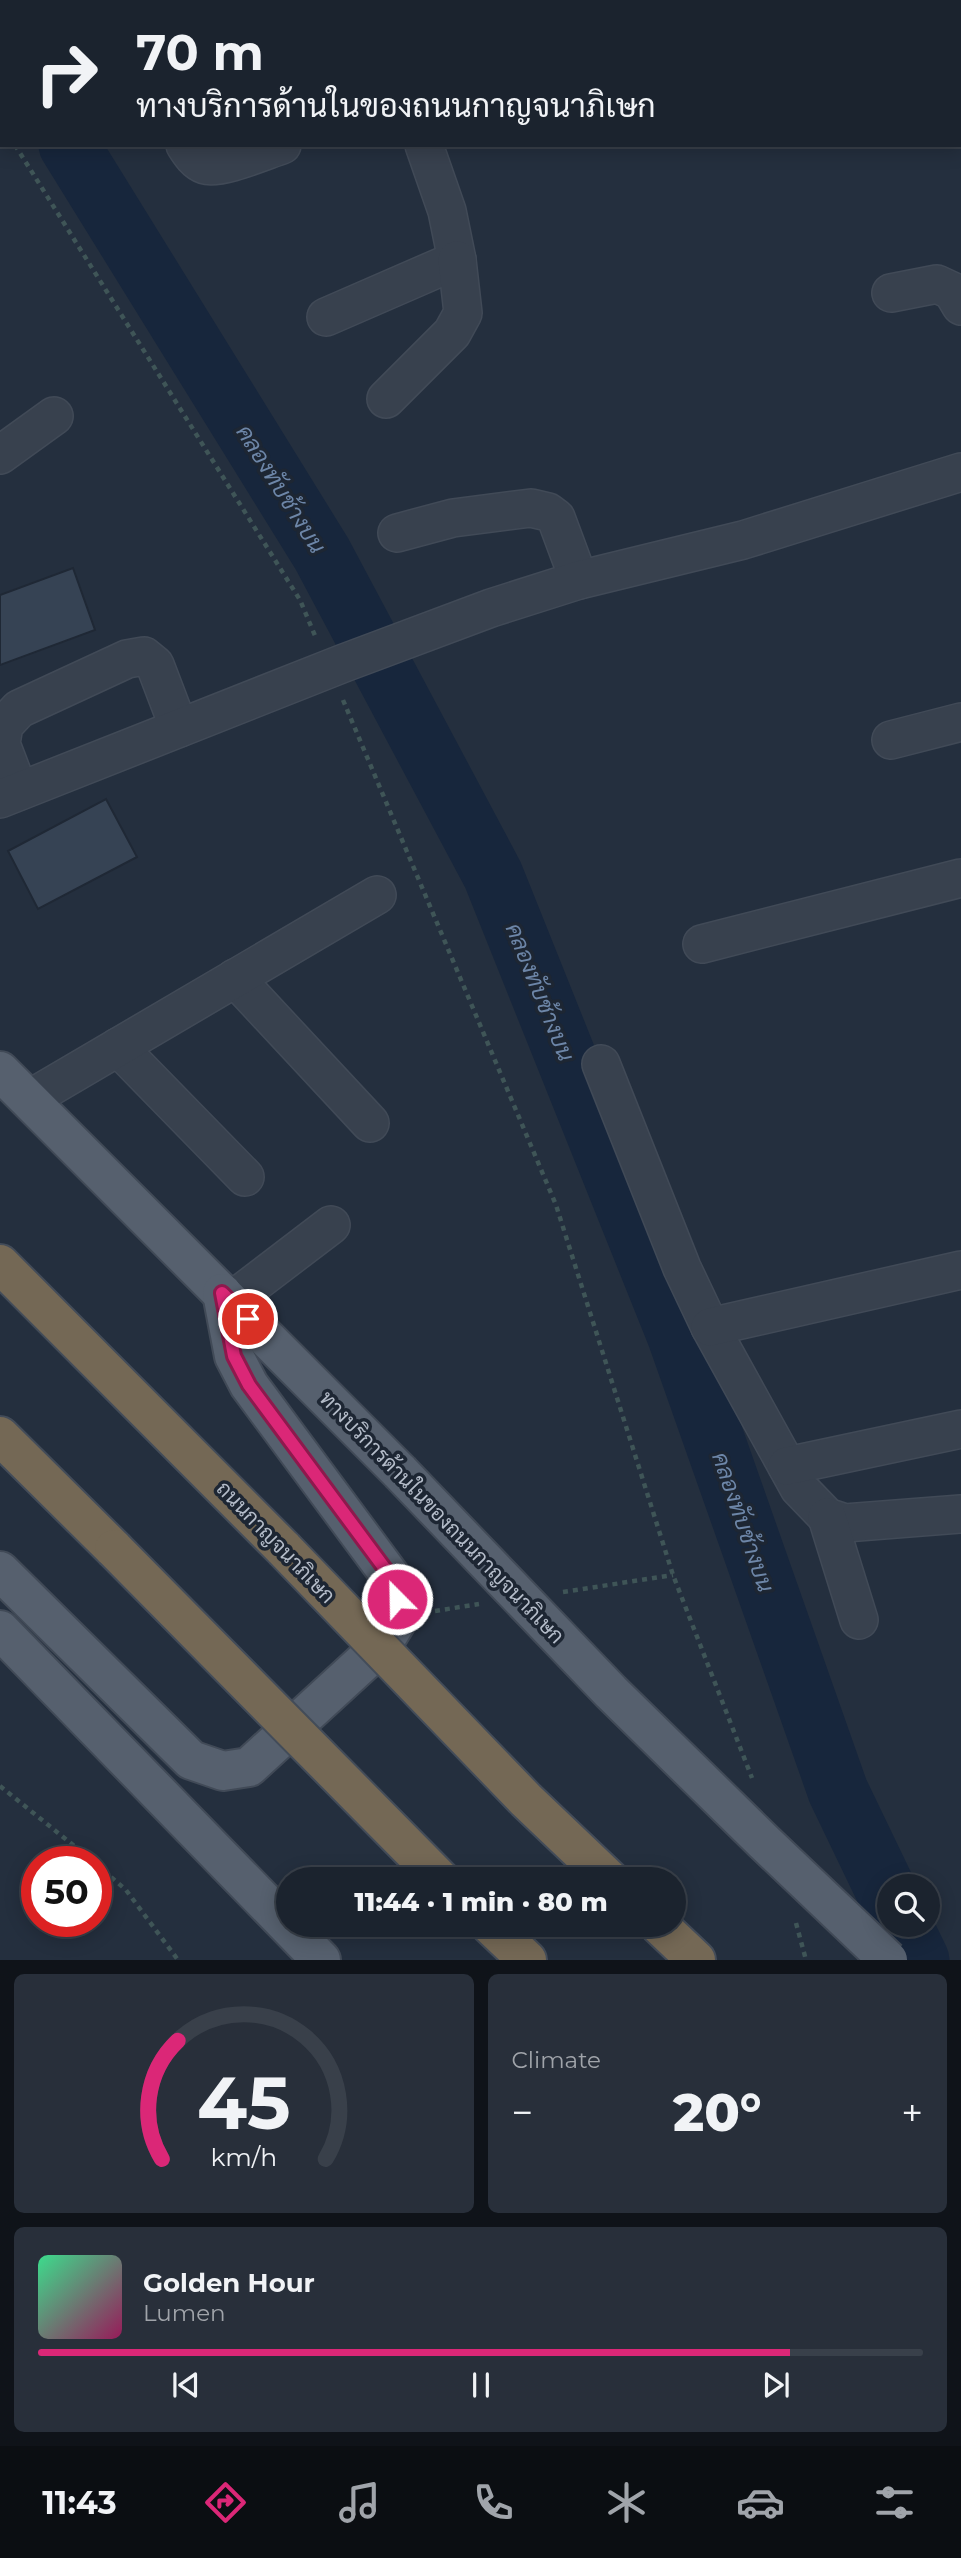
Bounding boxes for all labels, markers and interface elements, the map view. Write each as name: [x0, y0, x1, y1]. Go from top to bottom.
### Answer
text: 70 m: [136, 23, 264, 82]
icon: right: [21, 28, 112, 119]
text: ทางบริการด้านในของถนนกาญจนาภิเษก: [136, 86, 656, 125]
water label: คลองทับช้างบน: [230, 420, 332, 559]
water label: คลองทับช้างบน: [500, 919, 580, 1065]
pin: [218, 1289, 278, 1349]
icon: arrive: [229, 1300, 267, 1338]
street label: ทางบริการด้านในของถนนกาญจนาภิเษก: [315, 1386, 569, 1648]
water label: คลองทับช้างบน: [706, 1448, 780, 1596]
street label: ถนนกาญจนาภิเษก: [212, 1476, 340, 1608]
position arrow: [360, 1562, 434, 1636]
speed limit sign: 50: [21, 1846, 112, 1937]
map controls: [877, 1874, 940, 1937]
button: search: [877, 1874, 940, 1937]
text: 11:44 · 1 min · 80 m: [354, 1886, 608, 1918]
text: Climate: [512, 2046, 601, 2074]
text: 45: [197, 2060, 290, 2148]
text: 20°: [673, 2081, 761, 2144]
text: −: [512, 2089, 533, 2136]
text: +: [901, 2089, 923, 2136]
text: km/h: [210, 2142, 277, 2172]
text: Golden Hour: [143, 2267, 315, 2299]
text: Lumen: [143, 2299, 226, 2327]
icon: previous: [167, 2366, 205, 2404]
icon: pause: [462, 2366, 500, 2404]
icon: next: [757, 2366, 795, 2404]
icon: directions: [201, 2478, 250, 2527]
icon: music: [335, 2478, 384, 2527]
icon: phone: [469, 2478, 518, 2527]
icon: climate: [602, 2478, 651, 2527]
icon: car: [736, 2478, 785, 2527]
icon: filters: [870, 2478, 919, 2527]
text: 11:43: [42, 2483, 117, 2522]

